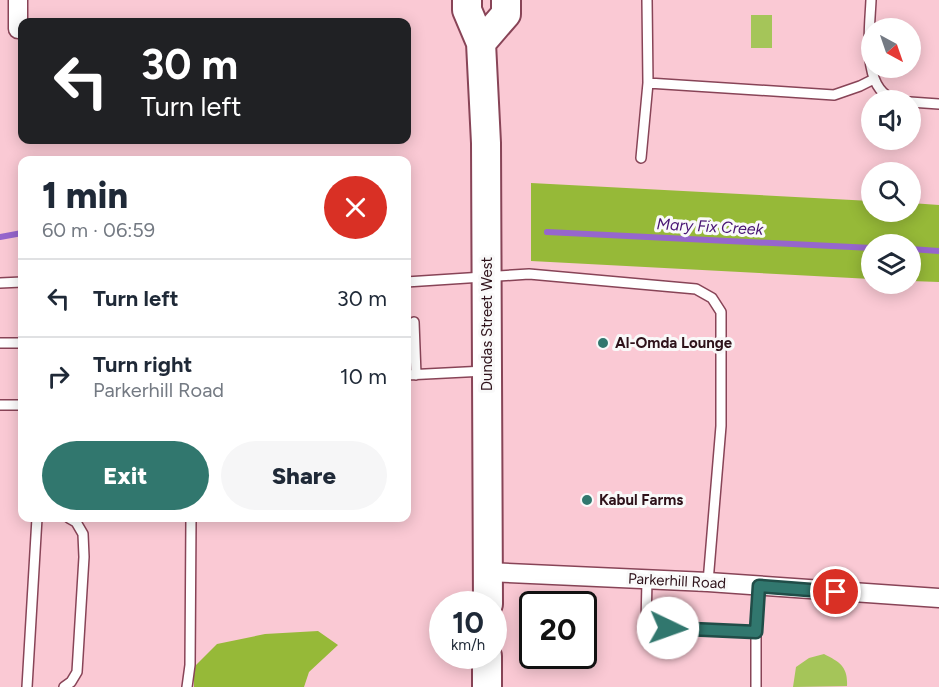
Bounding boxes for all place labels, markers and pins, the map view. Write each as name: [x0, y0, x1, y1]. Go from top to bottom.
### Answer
place label: Al-Omda Lounge: [615, 334, 733, 352]
marker: Al-Omda Lounge: [596, 336, 610, 350]
place label: Kabul Farms: [599, 491, 683, 509]
marker: Kabul Farms: [580, 493, 594, 507]
pin: [810, 566, 861, 617]

